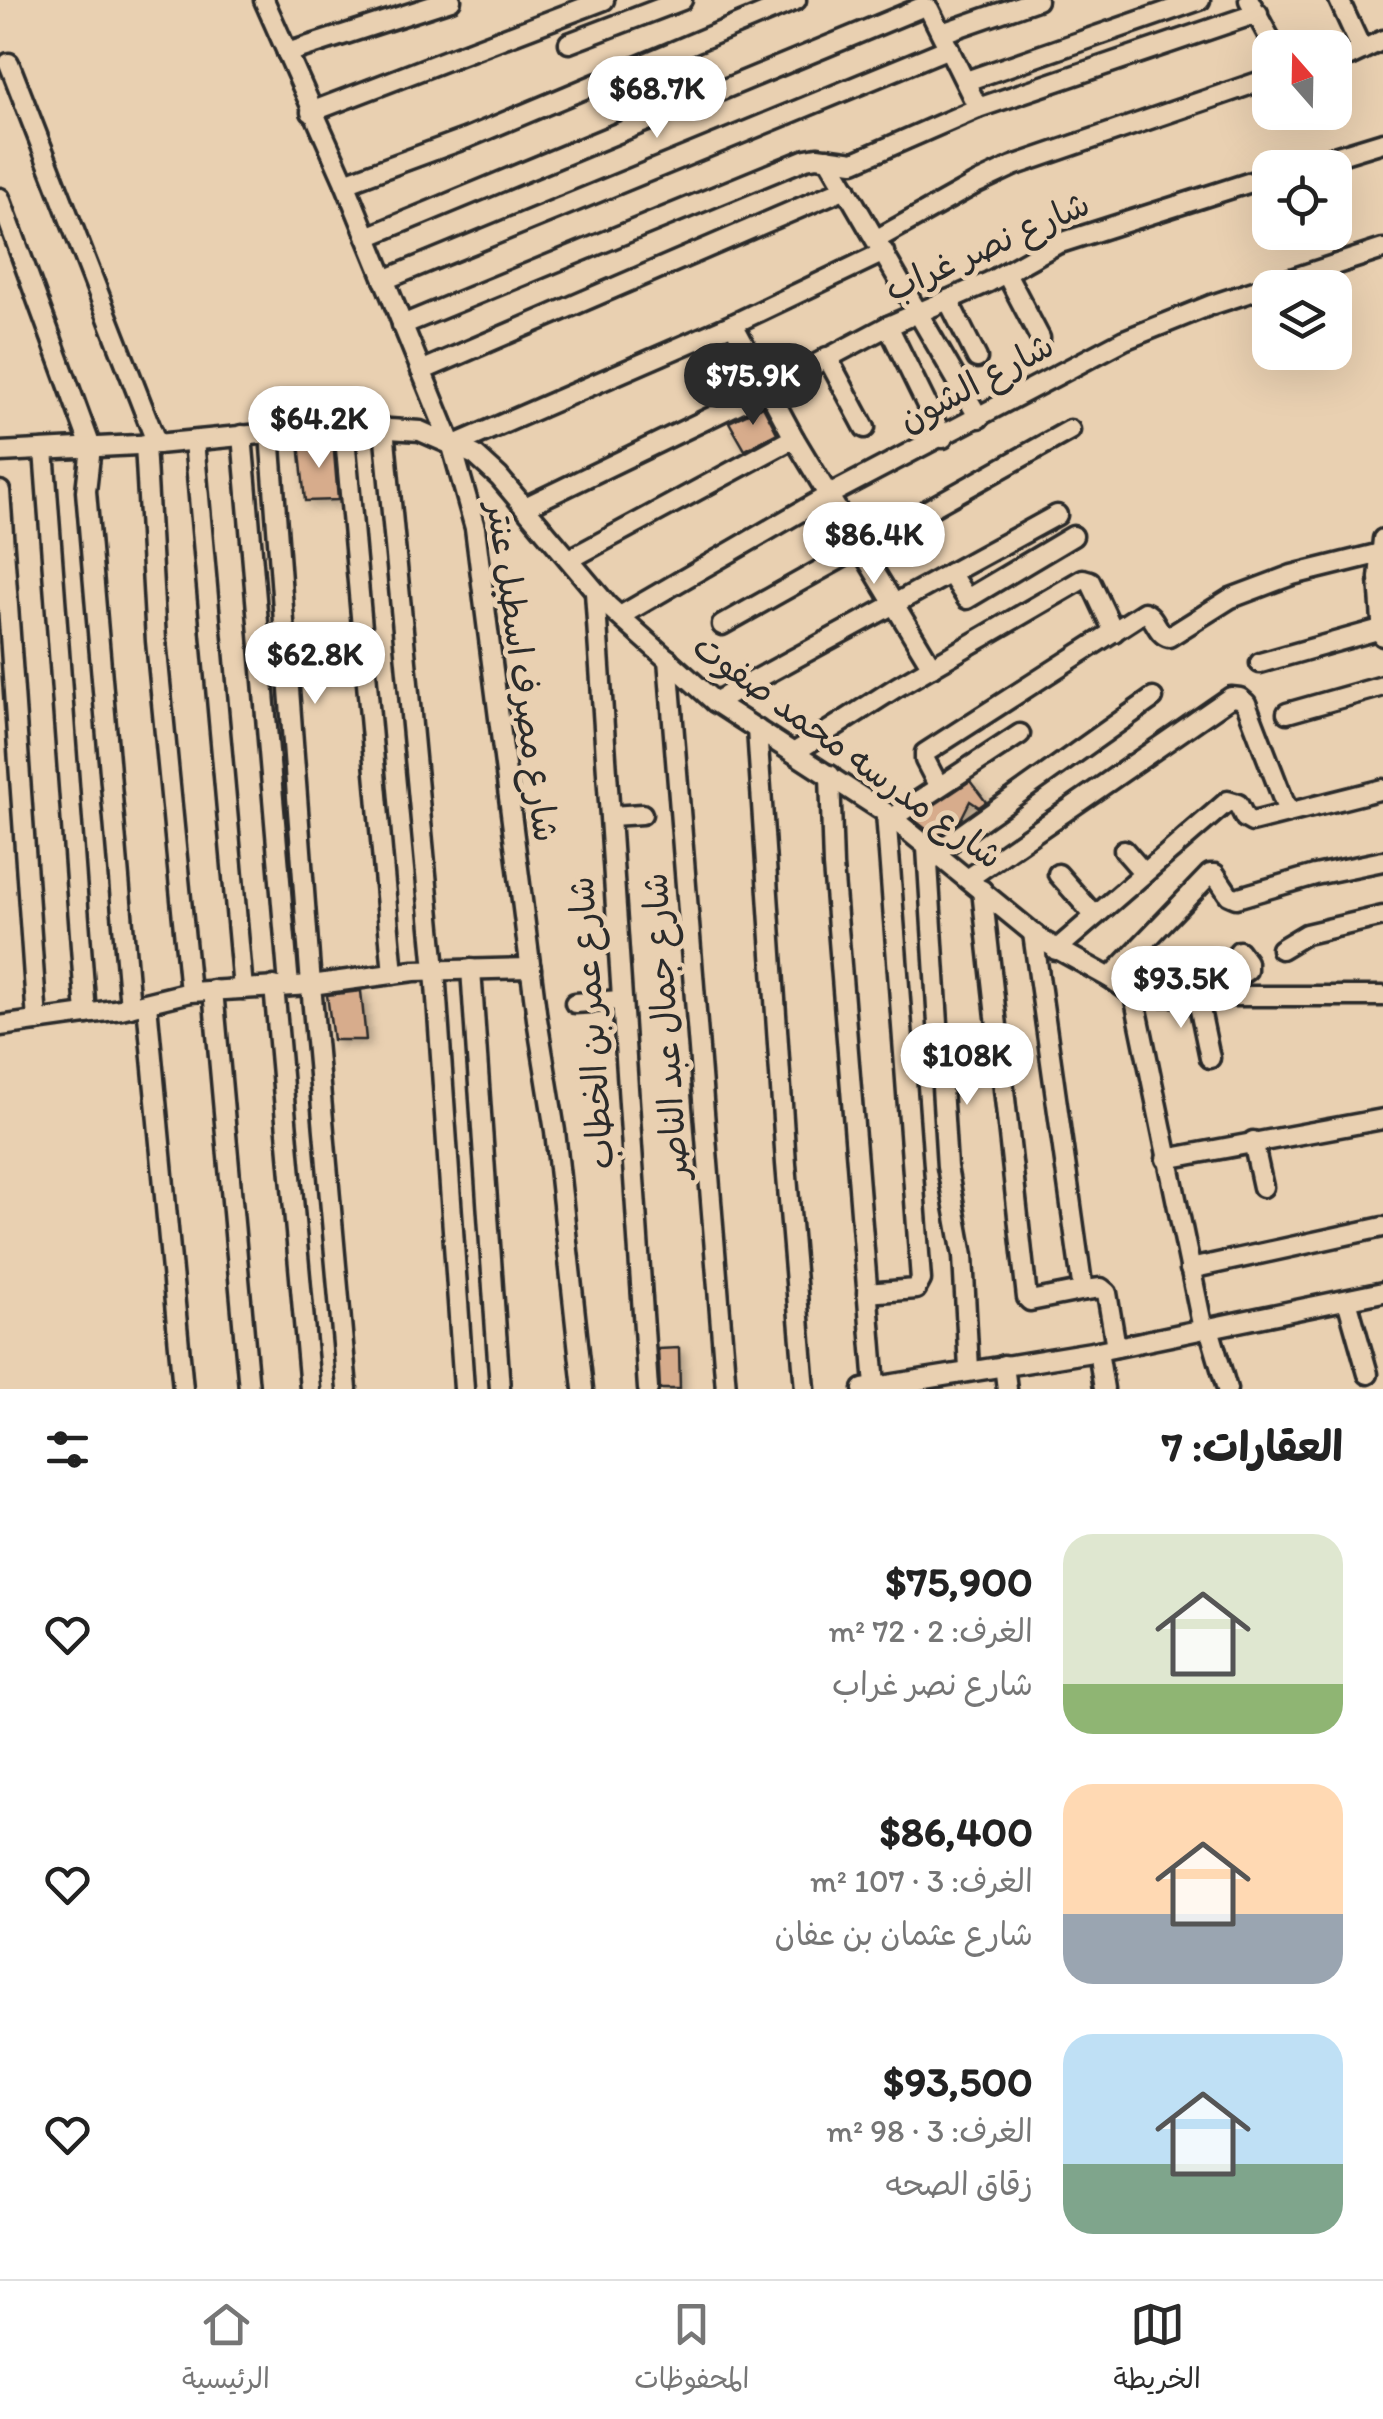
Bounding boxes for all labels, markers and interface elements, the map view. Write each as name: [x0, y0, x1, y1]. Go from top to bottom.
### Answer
north arrow: [1252, 30, 1352, 130]
map controls: [1252, 30, 1352, 370]
pin: $68.7K: [576, 56, 738, 141]
text: $68.7K: [610, 69, 704, 107]
button: locate: [1252, 150, 1352, 250]
street label: شارع نصر غراب: [878, 182, 1098, 314]
button: layers: [1252, 270, 1352, 370]
street label: شارع الشون: [891, 324, 1063, 444]
pin: $75.9K: [672, 343, 834, 428]
text: $75.9K: [706, 356, 800, 394]
pin: $64.2K: [238, 386, 400, 471]
text: $64.2K: [270, 399, 368, 437]
street label: شارع مصرف اسطبل عنتر: [474, 496, 568, 845]
pin: $86.4K: [793, 502, 955, 587]
text: $86.4K: [825, 515, 923, 553]
pin: $62.8K: [234, 622, 396, 707]
street label: شارع مدرسه محمد صفوت: [683, 625, 1011, 881]
text: $62.8K: [267, 635, 363, 673]
street label: شارع جمال عبد الناصر: [633, 871, 701, 1184]
street label: شارع عمر بن الخطاب: [560, 875, 626, 1171]
pin: $93.5K: [1100, 946, 1262, 1031]
text: $93.5K: [1133, 959, 1229, 997]
pin: $108K: [897, 1023, 1037, 1108]
text: $108K: [923, 1036, 1011, 1074]
text: العقارات: 7: [1162, 1421, 1343, 1472]
icon: filters: [40, 1422, 95, 1477]
text: $75,900: [885, 1556, 1033, 1607]
icon: home: [1143, 1574, 1263, 1694]
icon: heart: [40, 1607, 95, 1662]
text: الغرف: 2 · 72 m²: [828, 1612, 1033, 1650]
text: شارع نصر غراب: [832, 1665, 1033, 1703]
text: $86,400: [880, 1806, 1033, 1857]
icon: home: [1143, 1824, 1263, 1944]
icon: heart: [40, 1857, 95, 1912]
text: الغرف: 3 · 107 m²: [810, 1862, 1033, 1900]
text: شارع عثمان بن عفان: [775, 1915, 1033, 1953]
text: $93,500: [883, 2056, 1033, 2107]
icon: home: [1143, 2074, 1263, 2194]
icon: heart: [40, 2107, 95, 2162]
text: الغرف: 3 · 98 m²: [826, 2112, 1033, 2150]
text: زقاق الصحه: [885, 2165, 1033, 2203]
tab: الرئيسية: [182, 2297, 270, 2403]
tab: المحفوظات: [634, 2297, 749, 2403]
tab: الخريطة: [1114, 2297, 1201, 2403]

